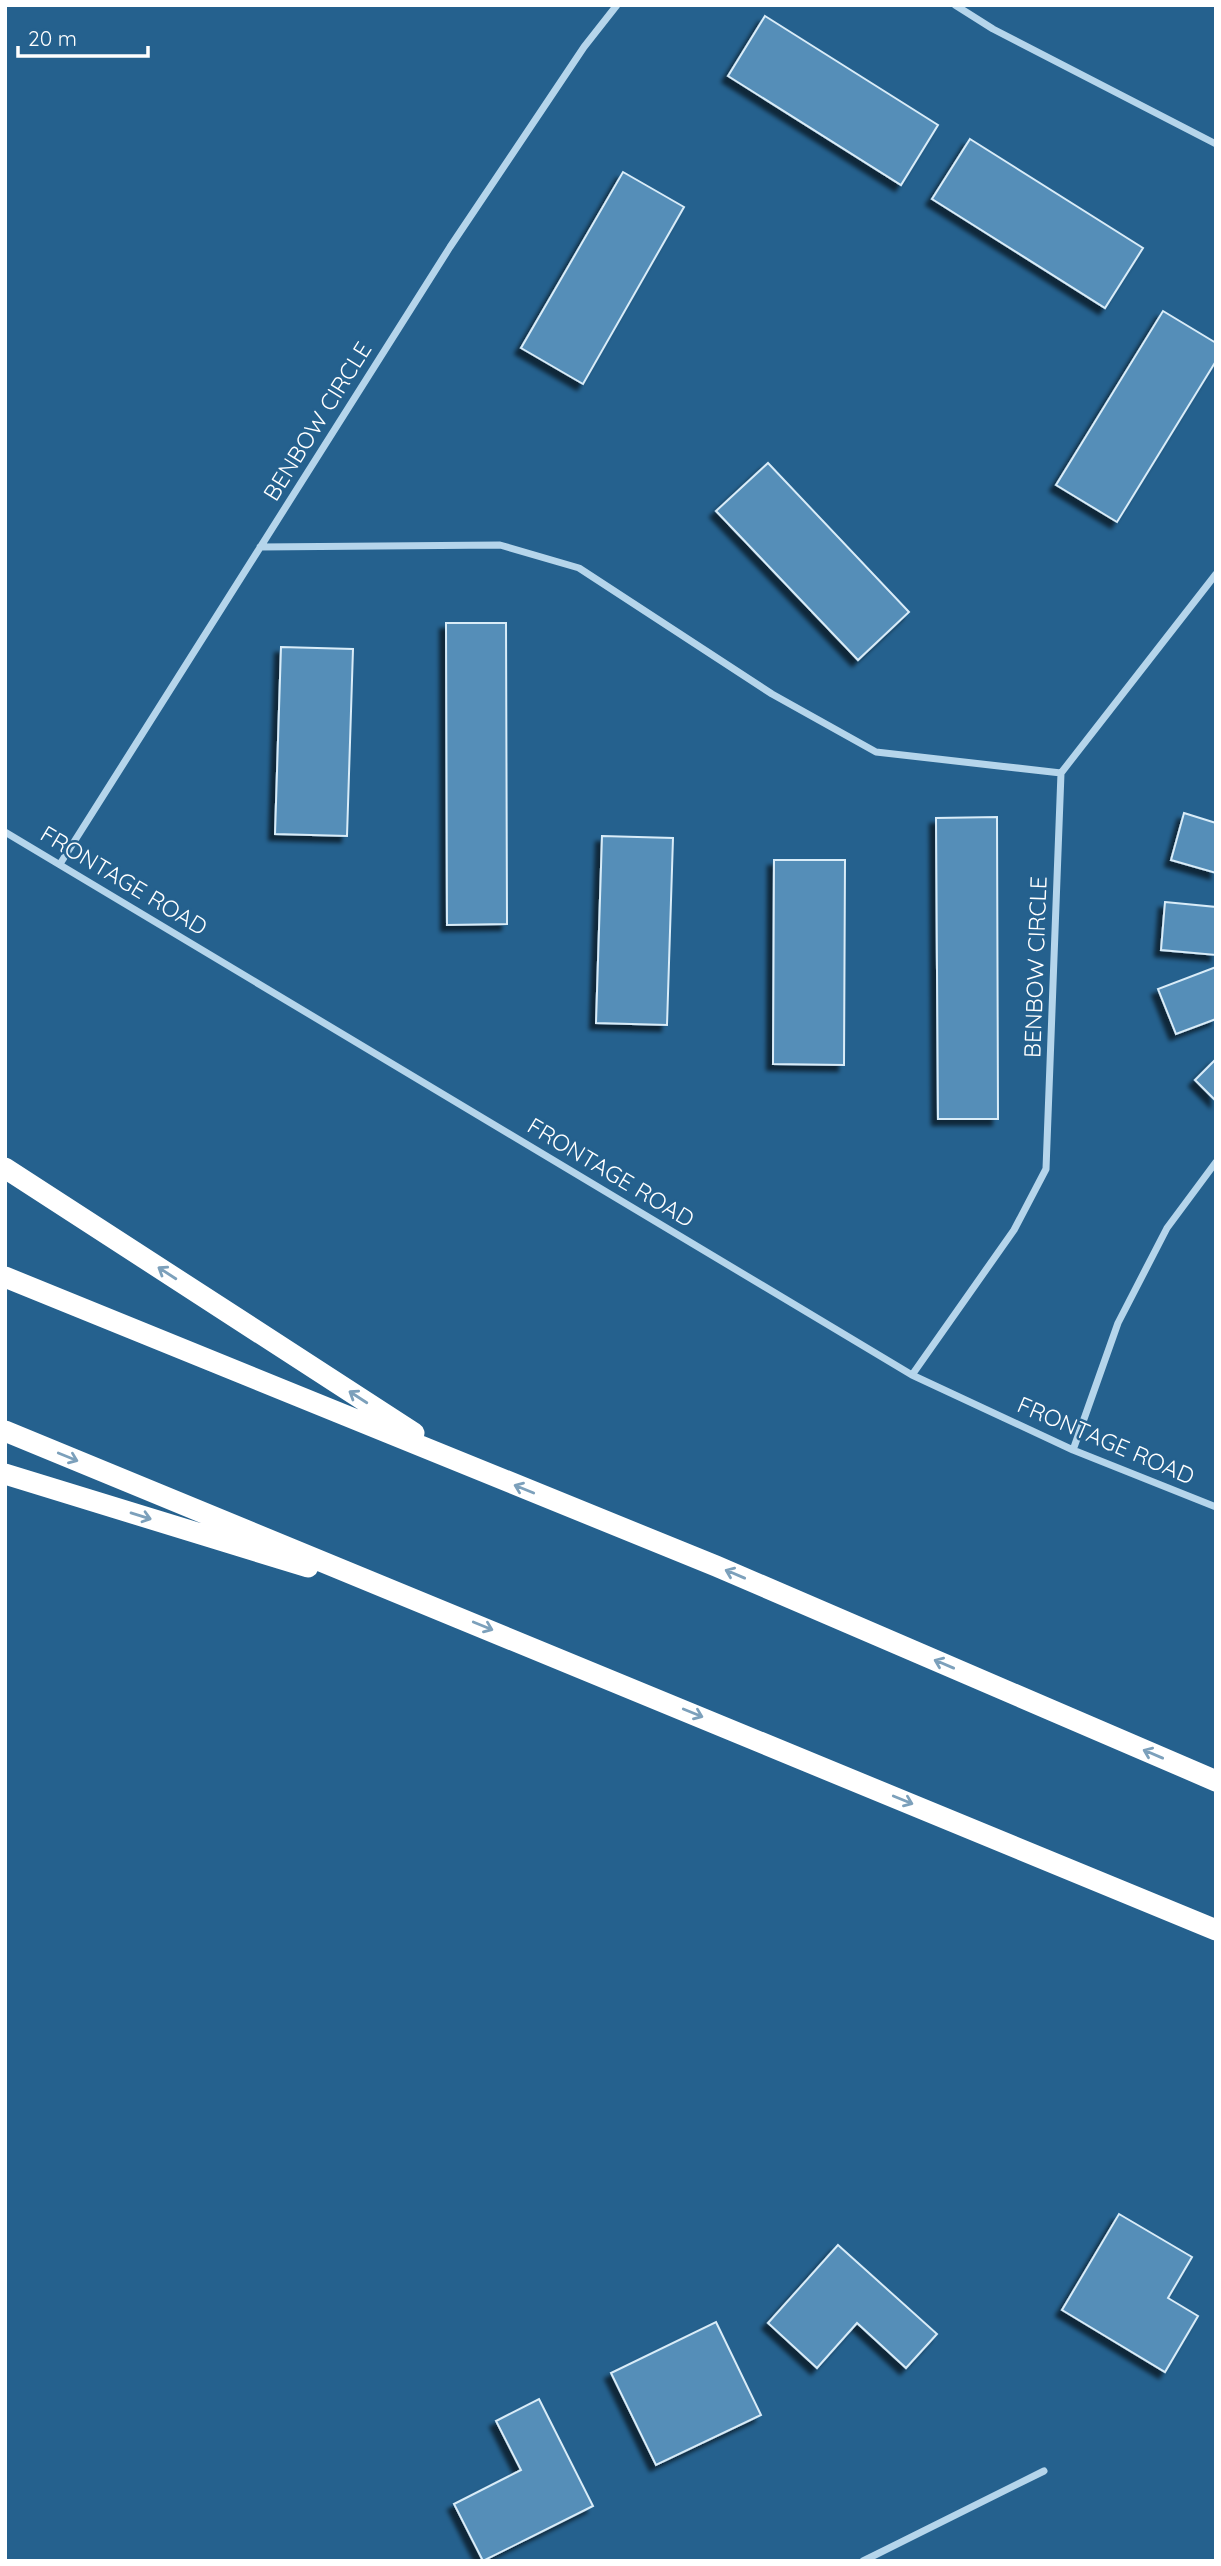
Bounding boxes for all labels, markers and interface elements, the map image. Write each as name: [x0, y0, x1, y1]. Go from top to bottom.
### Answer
scale bar: [18, 14, 147, 58]
text: 20 m: [28, 25, 77, 51]
street label: BENBOW CIRCLE: [256, 336, 378, 506]
street label: FRONTAGE ROAD: [35, 819, 213, 941]
street label: BENBOW CIRCLE: [1017, 876, 1053, 1058]
street label: FRONTAGE ROAD: [522, 1111, 700, 1233]
one-way arrow: [158, 1266, 178, 1280]
one-way arrow: [349, 1390, 368, 1405]
street label: FRONTAGE ROAD: [1013, 1390, 1199, 1490]
one-way arrow: [57, 1451, 79, 1464]
one-way arrow: [514, 1481, 536, 1494]
one-way arrow: [129, 1510, 151, 1523]
one-way arrow: [725, 1567, 746, 1580]
one-way arrow: [472, 1621, 493, 1634]
one-way arrow: [934, 1657, 955, 1670]
one-way arrow: [682, 1708, 704, 1721]
one-way arrow: [1143, 1747, 1164, 1760]
one-way arrow: [892, 1795, 914, 1808]

